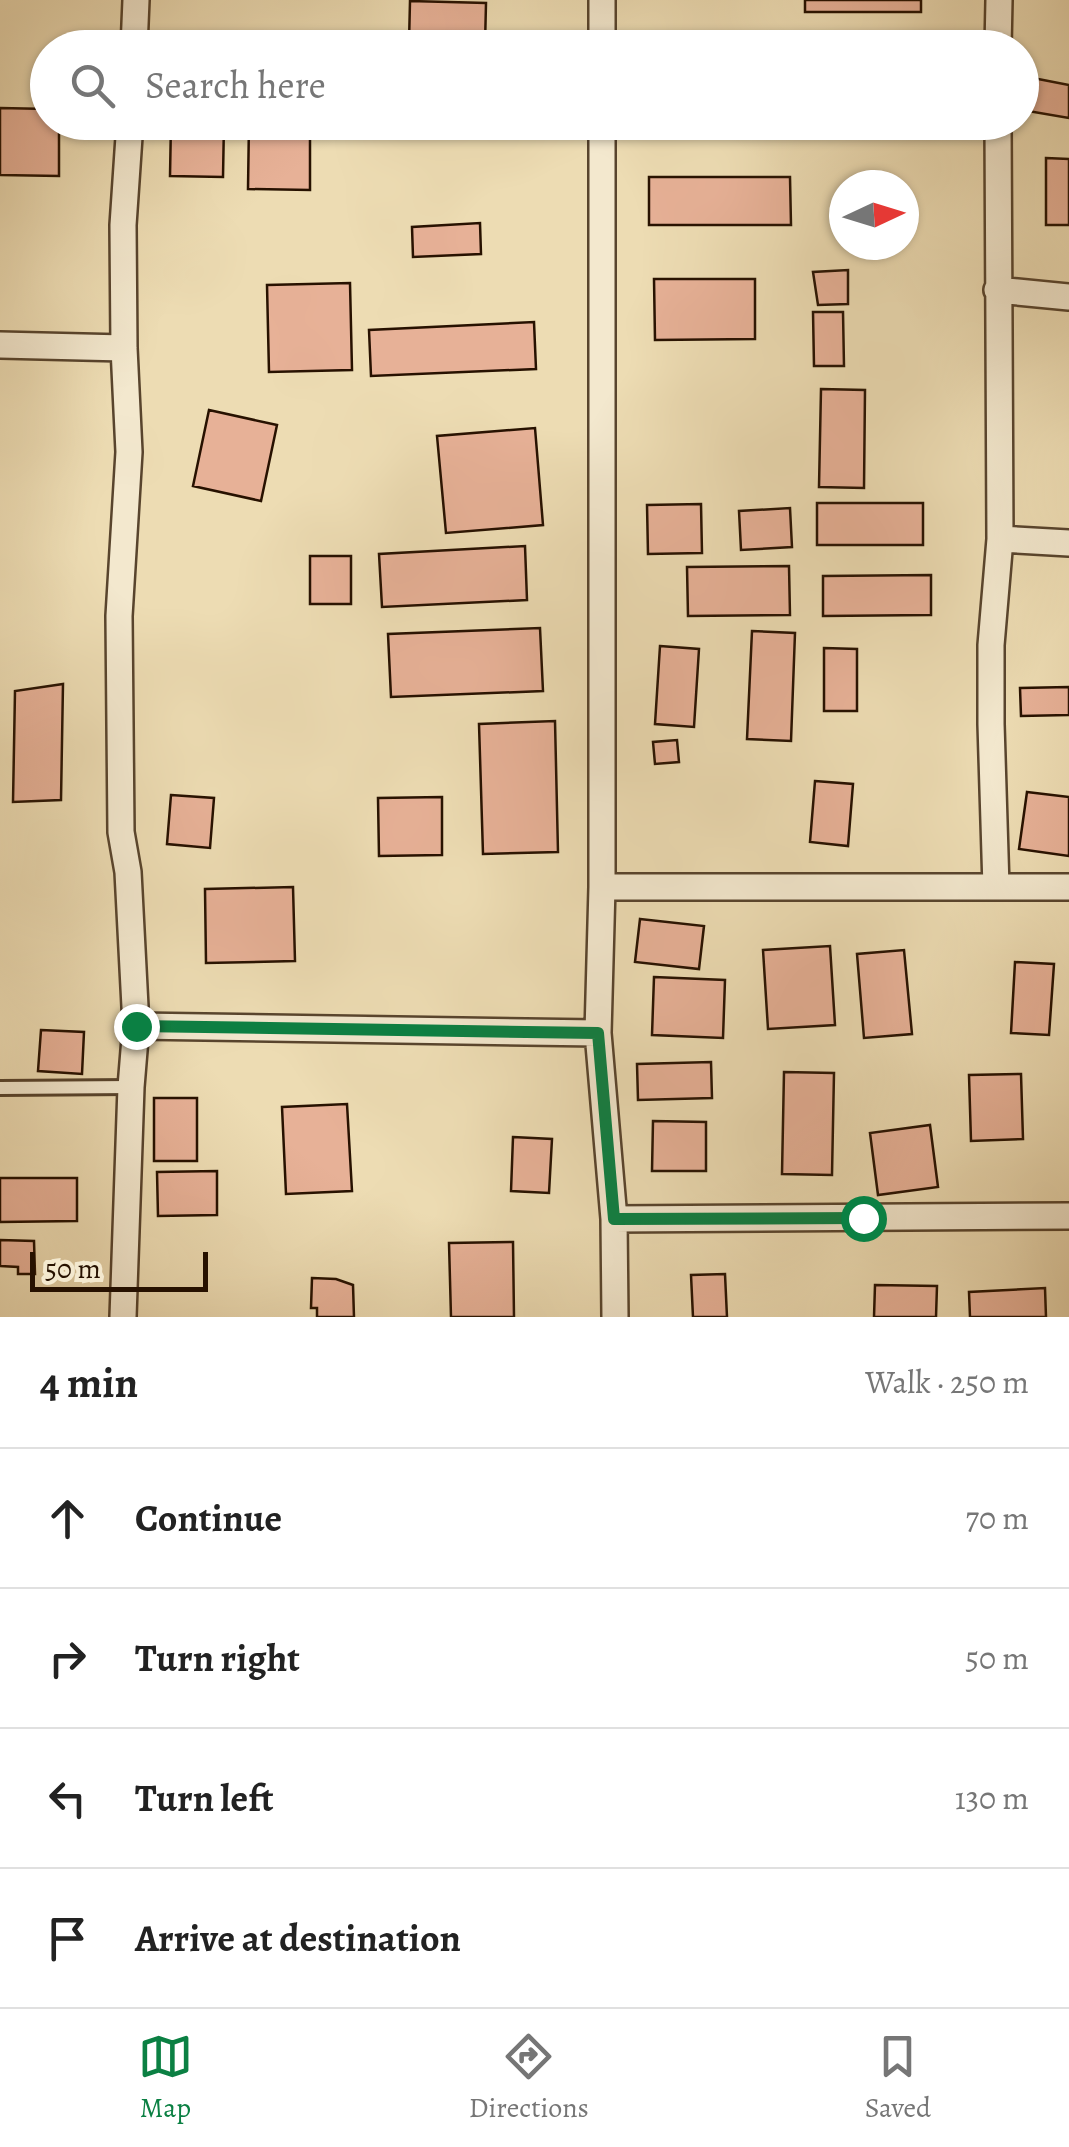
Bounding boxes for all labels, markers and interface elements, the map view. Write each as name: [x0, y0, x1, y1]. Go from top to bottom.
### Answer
search box: [30, 30, 1039, 140]
icon: search: [65, 58, 120, 113]
text: Search here: [145, 59, 326, 111]
north arrow: [829, 170, 919, 260]
route end: [114, 1004, 160, 1050]
route start: [841, 1196, 887, 1242]
scale bar: [30, 1247, 208, 1292]
text: 50 m: [45, 1250, 101, 1288]
text: 4 min: [40, 1354, 138, 1411]
text: Walk · 250 m: [865, 1360, 1029, 1404]
icon: ahead: [40, 1491, 95, 1546]
text: Continue: [135, 1492, 282, 1544]
text: 70 m: [966, 1496, 1029, 1540]
icon: right: [40, 1631, 95, 1686]
text: Turn right: [135, 1632, 300, 1684]
text: 50 m: [965, 1636, 1029, 1680]
icon: left: [40, 1771, 95, 1826]
text: Turn left: [135, 1772, 274, 1824]
text: 130 m: [955, 1776, 1029, 1820]
icon: arrive: [40, 1911, 95, 1966]
text: Arrive at destination: [135, 1912, 461, 1964]
tab: Map: [138, 2029, 193, 2127]
tab: Directions: [469, 2029, 589, 2127]
tab: Saved: [865, 2029, 931, 2127]

